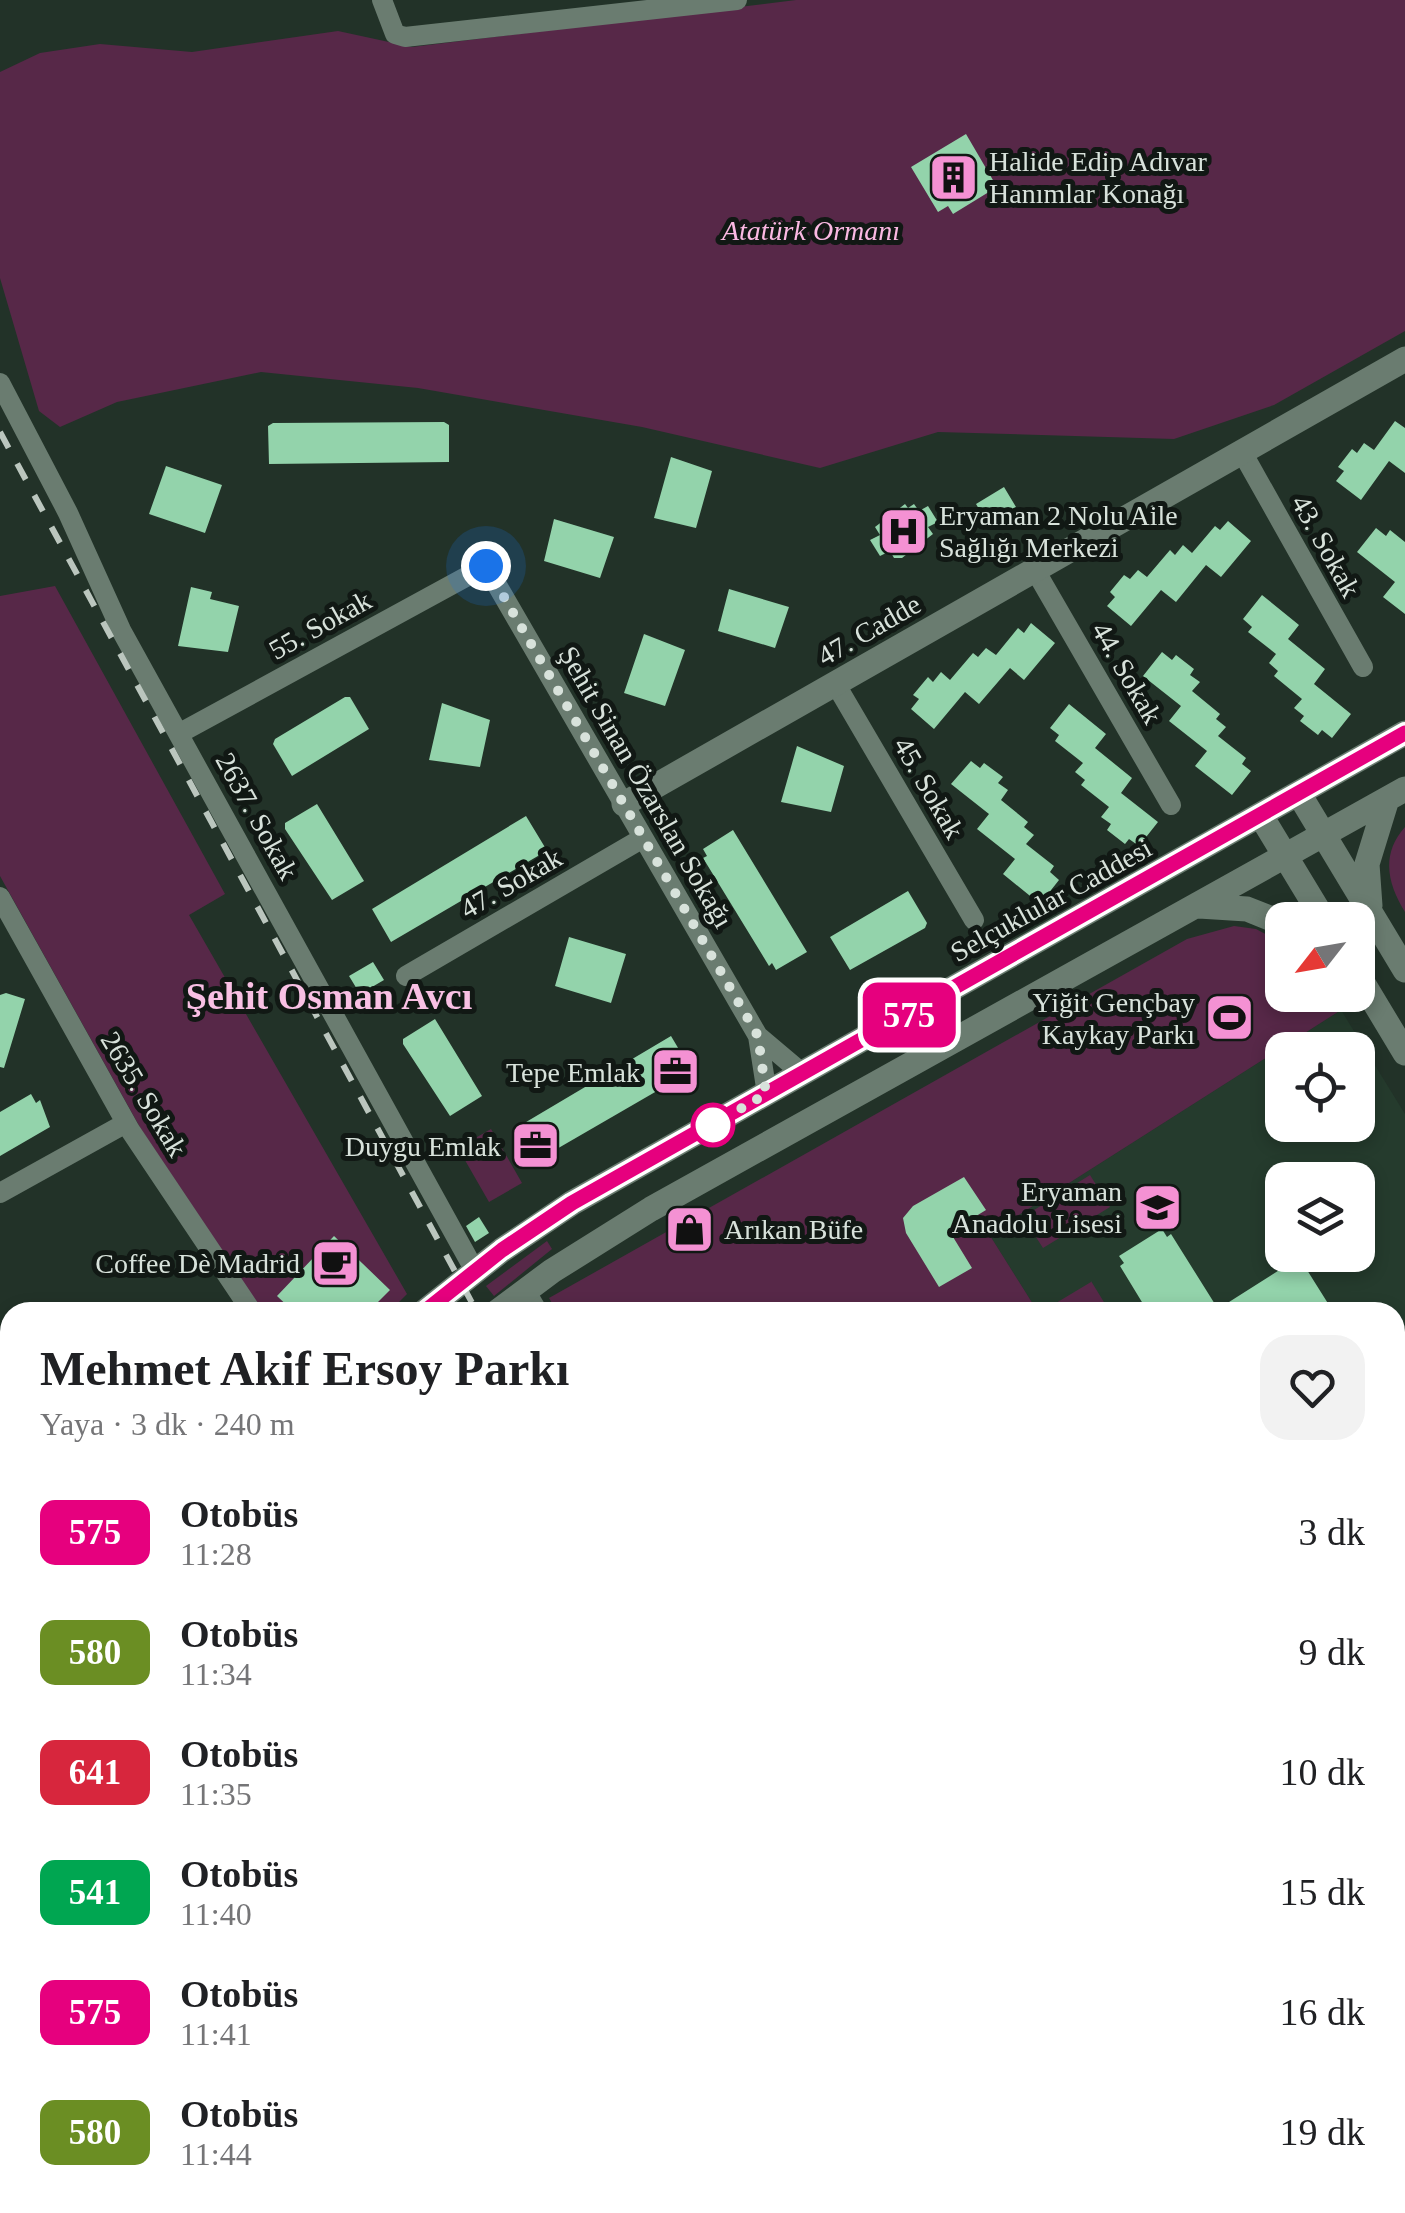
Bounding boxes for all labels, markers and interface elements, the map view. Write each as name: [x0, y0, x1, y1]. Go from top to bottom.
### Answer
place label: Halide Edip Adıvar Hanımlar Konağı: [989, 146, 1207, 209]
building icon: Halide Edip Adıvar Hanımlar Konağı: [928, 151, 980, 203]
park label: Atatürk Ormanı: [720, 215, 900, 246]
street label: 43. Sokak: [1285, 490, 1367, 602]
place label: Eryaman 2 Nolu Aile Sağlığı Merkezi: [939, 500, 1178, 563]
hospital icon: Eryaman 2 Nolu Aile Sağlığı Merkezi: [878, 505, 930, 557]
your location: [461, 541, 511, 591]
street label: 55. Sokak: [264, 584, 376, 666]
street label: 47. Cadde: [812, 588, 926, 672]
street label: 44. Sokak: [1086, 617, 1168, 729]
street label: Şehit Sinan Özarslan Sokağı: [553, 641, 739, 933]
street label: 45. Sokak: [888, 732, 970, 844]
street label: 2637. Sokak: [210, 747, 304, 885]
street label: Selçuklular Caddesi: [945, 832, 1157, 968]
street label: 47. Sokak: [455, 842, 567, 924]
north arrow: [1265, 902, 1375, 1012]
map controls: [1265, 902, 1375, 1272]
district label: Şehit Osman Avcı: [186, 975, 472, 1017]
line badge: 575: [852, 982, 966, 1048]
place label: Yiğit Gençbay Kaykay Parkı: [1032, 987, 1195, 1050]
sports icon: Yiğit Gençbay Kaykay Parkı: [1204, 992, 1256, 1044]
text: 575: [883, 996, 935, 1035]
street label: 2635. Sokak: [95, 1026, 193, 1162]
button: locate: [1265, 1032, 1375, 1142]
office icon: Tepe Emlak: [649, 1046, 701, 1098]
place label: Tepe Emlak: [506, 1057, 640, 1088]
unlabelled marker: [692, 1104, 734, 1146]
office icon: Duygu Emlak: [510, 1120, 562, 1172]
place label: Duygu Emlak: [345, 1131, 501, 1162]
button: layers: [1265, 1162, 1375, 1272]
place label: Eryaman Anadolu Lisesi: [952, 1176, 1122, 1239]
school or university icon: Eryaman Anadolu Lisesi: [1131, 1181, 1183, 1233]
shop icon: Arıkan Büfe: [663, 1203, 715, 1255]
place label: Arıkan Büfe: [724, 1214, 863, 1245]
cafe icon: Coffee Dè Madrid: [309, 1237, 361, 1289]
place label: Coffee Dè Madrid: [95, 1248, 300, 1279]
button: heart: [1260, 1335, 1365, 1440]
text: Mehmet Akif Ersoy Parkı: [40, 1342, 569, 1395]
text: Yaya · 3 dk · 240 m: [40, 1406, 295, 1442]
text: Otobüs: [180, 1493, 298, 1535]
text: 3 dk: [1299, 1511, 1365, 1553]
text: 575: [69, 1513, 121, 1552]
text: 11:28: [180, 1536, 252, 1572]
text: Otobüs: [180, 1613, 298, 1655]
text: 9 dk: [1299, 1631, 1365, 1673]
text: 580: [69, 1633, 121, 1672]
text: 11:34: [180, 1656, 252, 1692]
text: Otobüs: [180, 1733, 298, 1775]
text: 10 dk: [1280, 1751, 1365, 1793]
text: 641: [69, 1753, 121, 1792]
text: 11:35: [180, 1776, 252, 1812]
text: Otobüs: [180, 1853, 298, 1895]
text: 15 dk: [1280, 1871, 1365, 1913]
text: 541: [69, 1873, 121, 1912]
text: 11:40: [180, 1896, 252, 1932]
text: Otobüs: [180, 1973, 298, 2015]
text: 16 dk: [1280, 1991, 1365, 2033]
text: 575: [69, 1993, 121, 2032]
text: 11:41: [180, 2016, 252, 2052]
text: Otobüs: [180, 2093, 298, 2135]
text: 19 dk: [1280, 2111, 1365, 2153]
text: 580: [69, 2113, 121, 2152]
text: 11:44: [180, 2136, 252, 2172]

